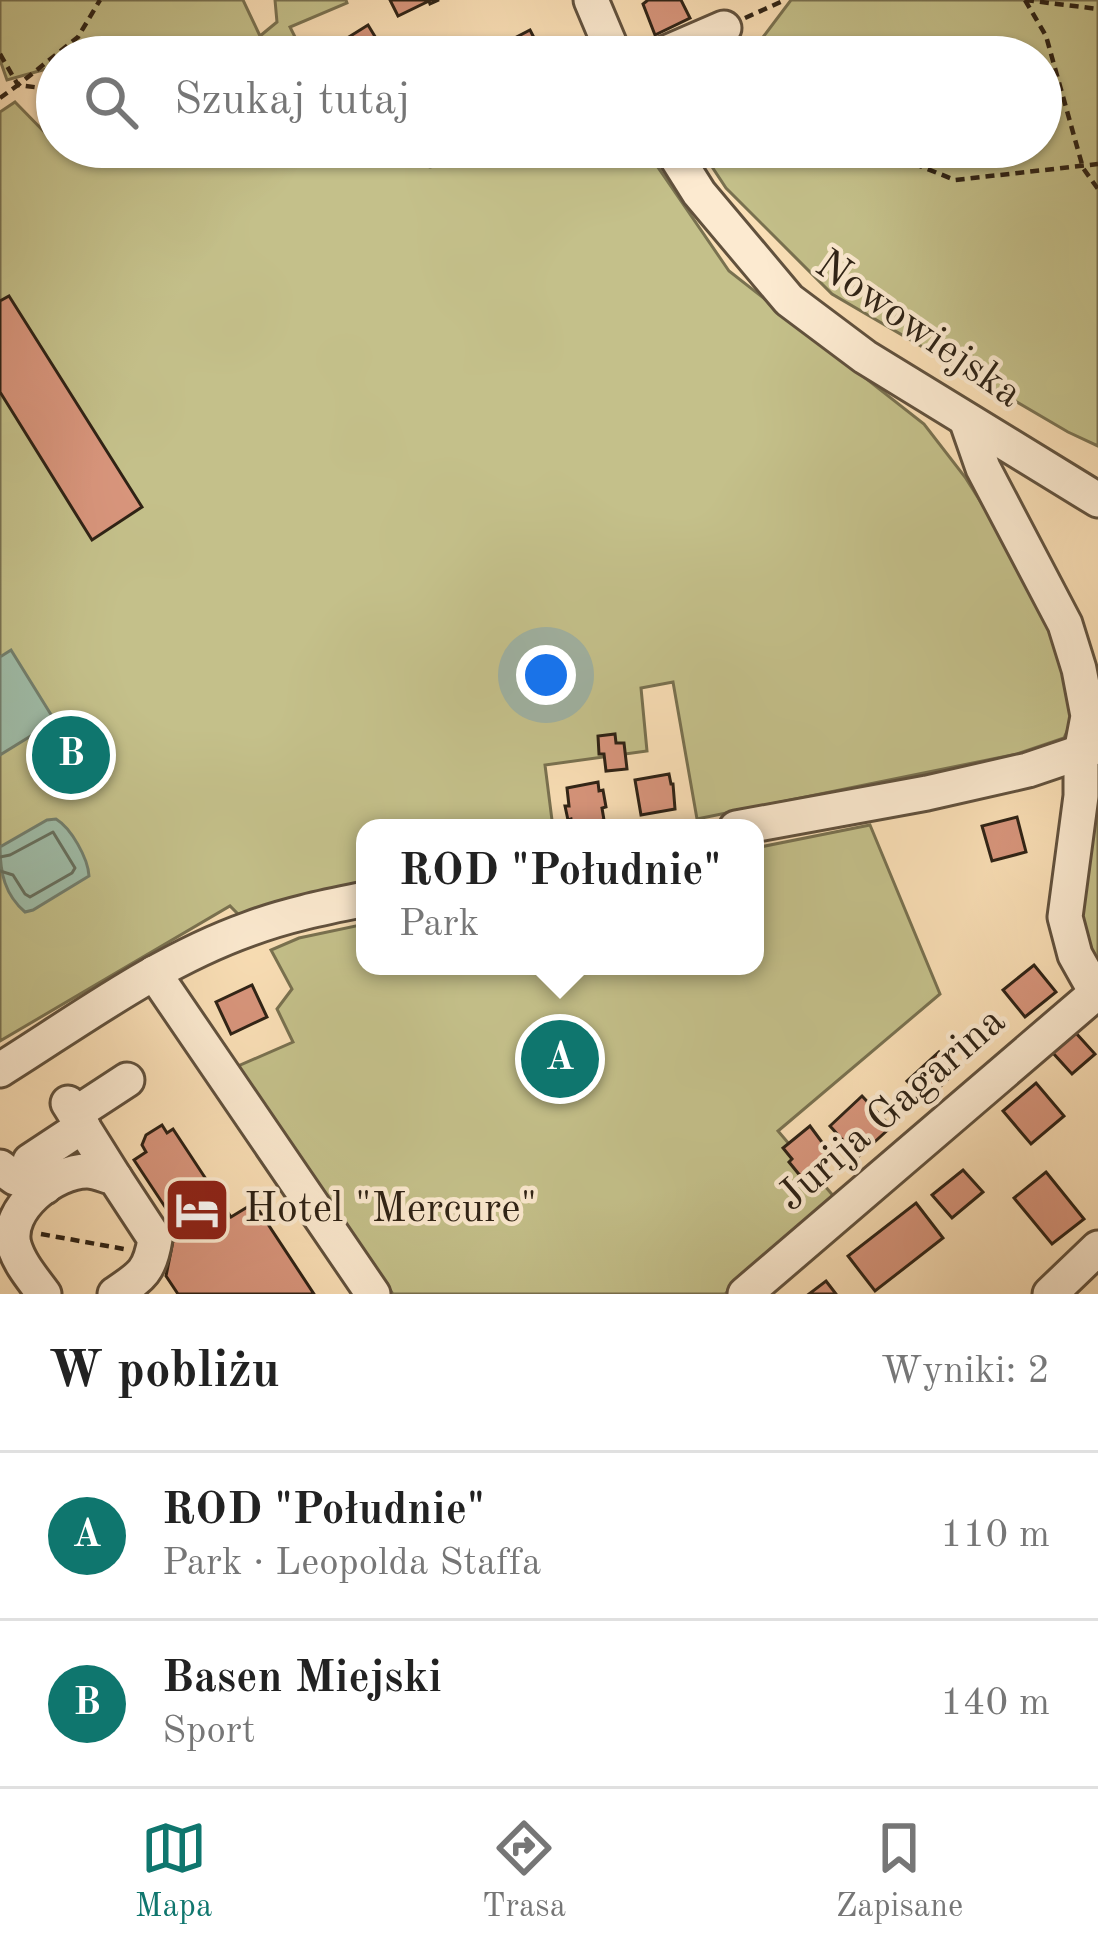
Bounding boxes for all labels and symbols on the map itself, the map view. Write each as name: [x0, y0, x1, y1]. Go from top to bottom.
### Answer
street label: Nowowiejska: [807, 244, 1029, 416]
your location: [516, 645, 576, 705]
pin: B: [32, 710, 110, 800]
street label: Jurija Gagarina: [770, 1000, 1014, 1220]
pin: A: [521, 1014, 599, 1104]
hotel icon: Hotel "Mercure": [162, 1175, 232, 1245]
place label: Hotel "Mercure": [244, 1189, 537, 1231]

